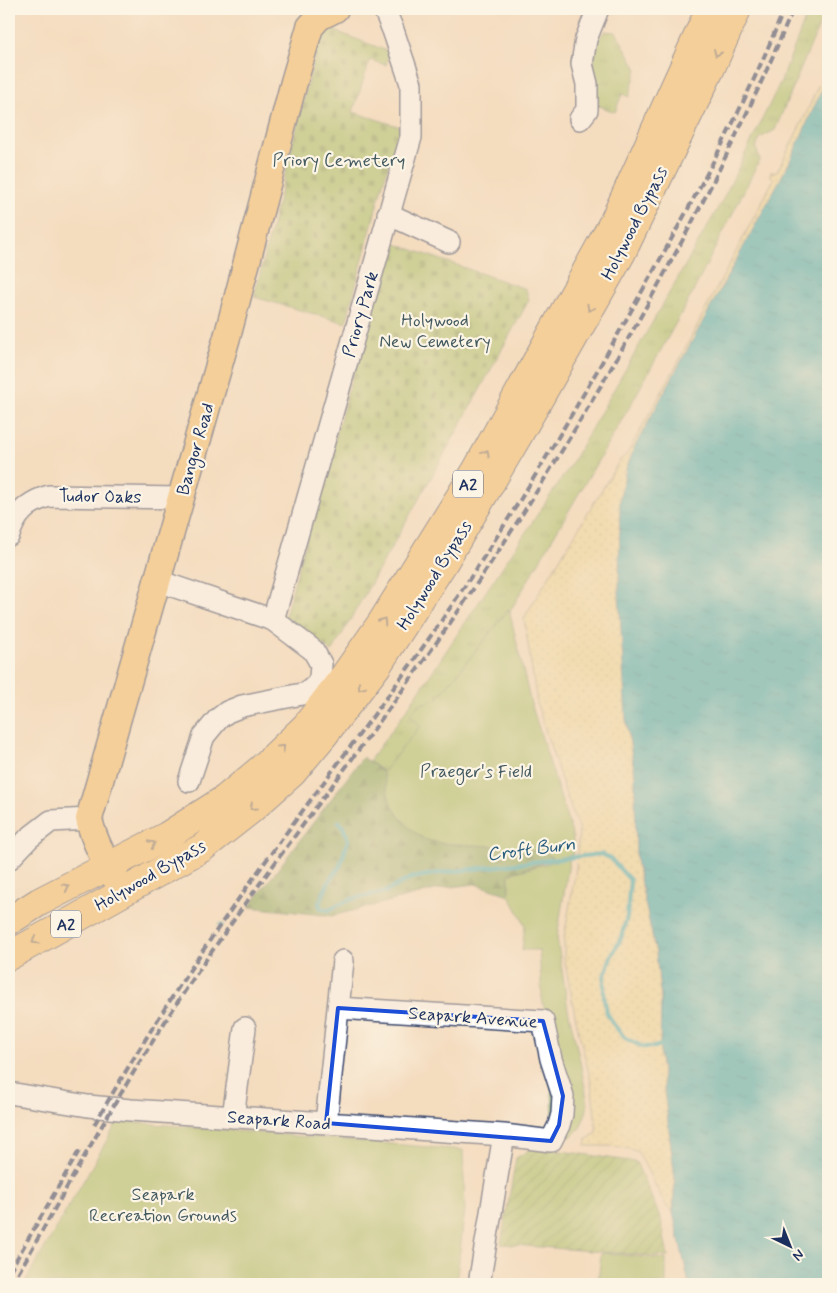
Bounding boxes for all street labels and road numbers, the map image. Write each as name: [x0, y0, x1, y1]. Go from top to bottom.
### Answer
street label: Holywood Bypass: [596, 162, 674, 285]
street label: Priory Park: [337, 268, 385, 360]
street label: Bangor Road: [171, 400, 222, 499]
road number: A2: [453, 470, 483, 498]
street label: Tudor Oaks: [58, 484, 142, 510]
street label: Holywood Bypass: [392, 516, 478, 635]
street label: Holywood Bypass: [90, 834, 211, 917]
road number: A2: [51, 911, 81, 938]
street label: Seapark Avenue: [408, 1002, 538, 1034]
street label: Seapark Road: [226, 1105, 332, 1137]

